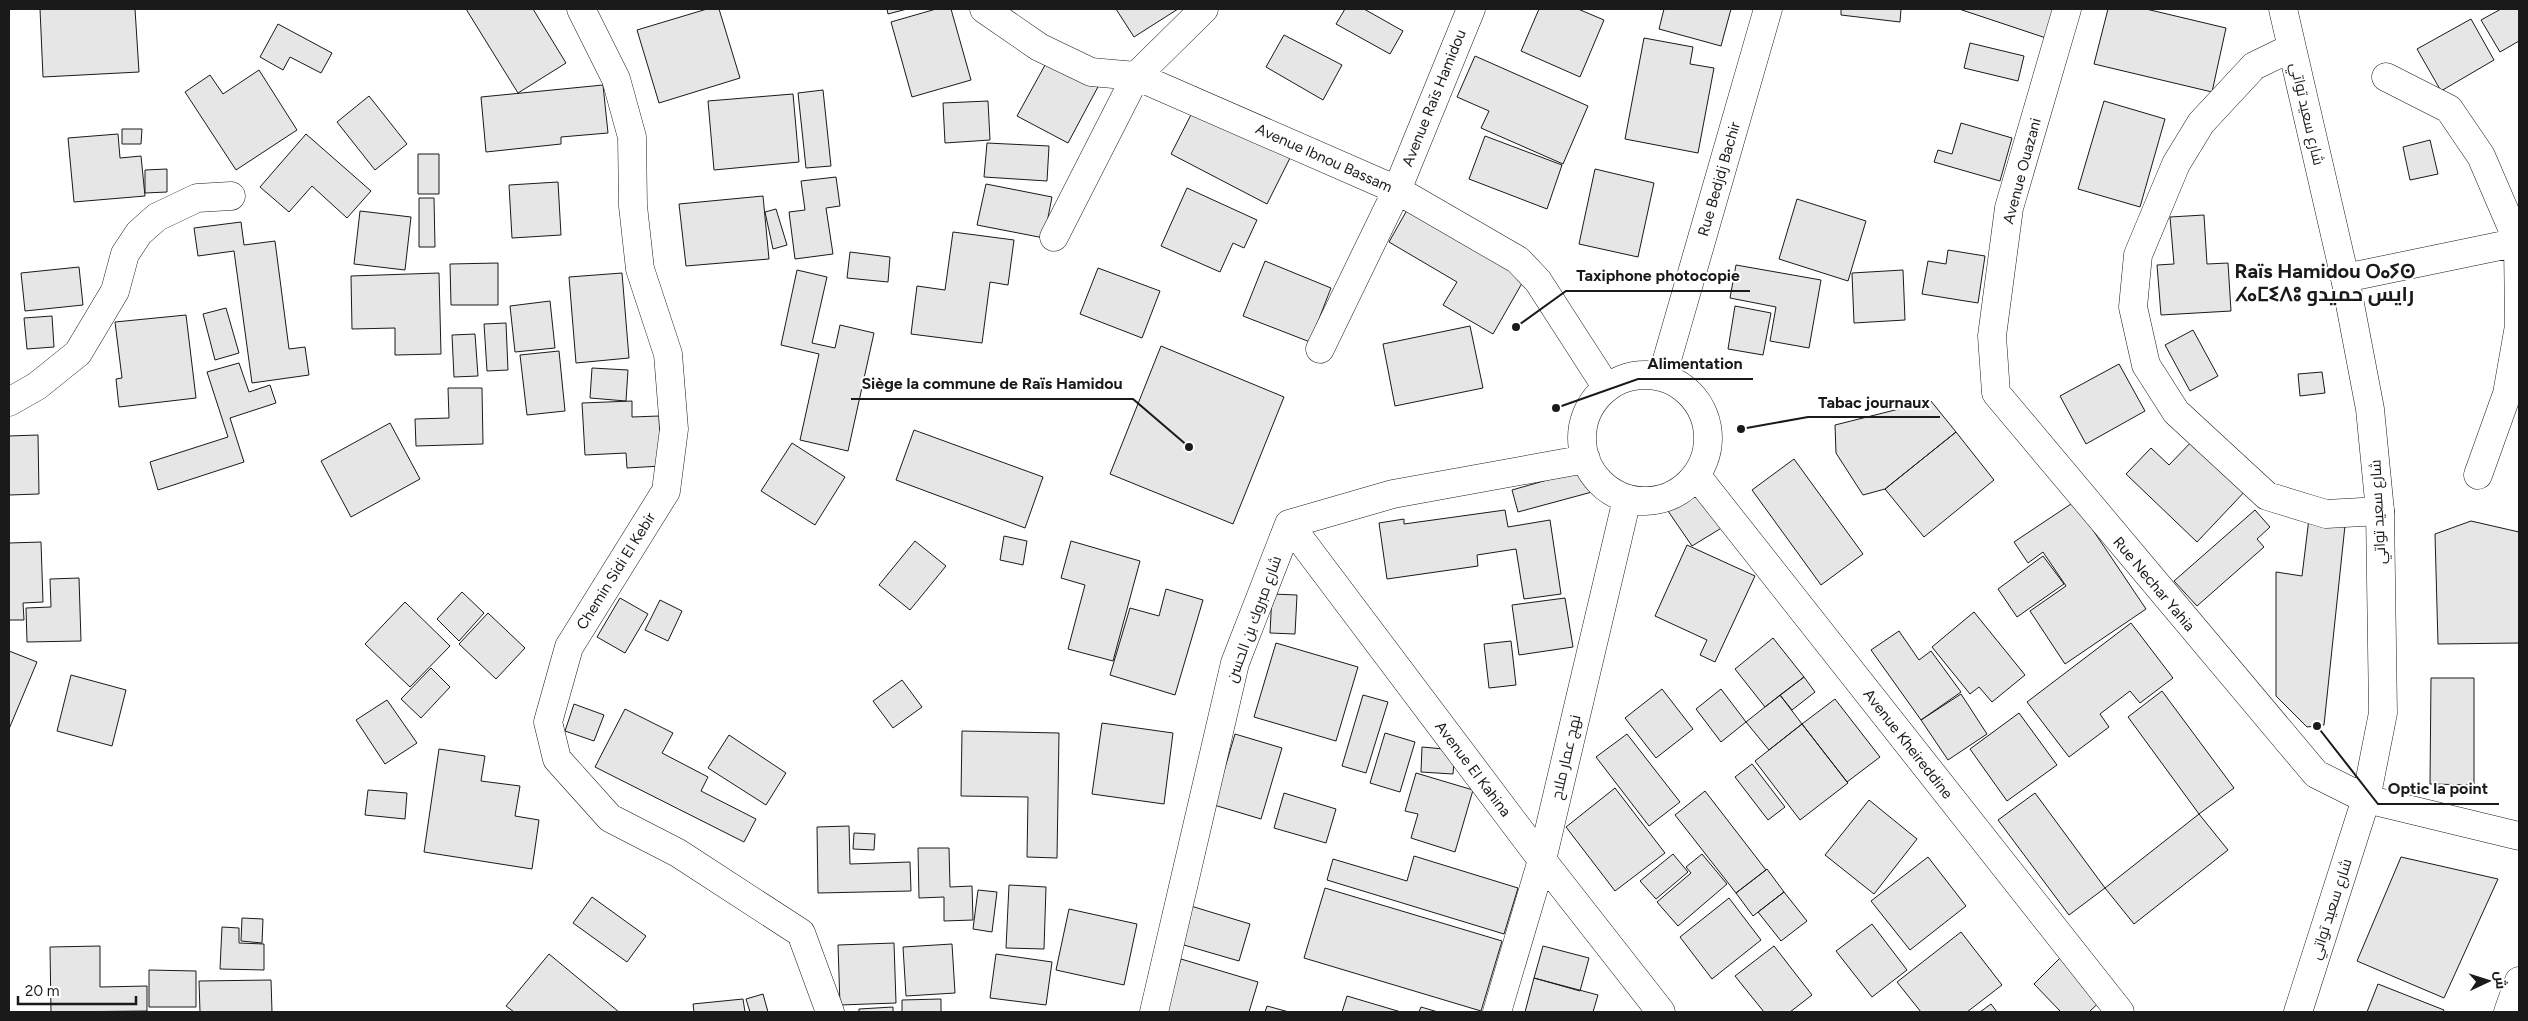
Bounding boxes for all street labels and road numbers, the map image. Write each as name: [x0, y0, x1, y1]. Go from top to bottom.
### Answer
street label: Avenue Raïs Hamidou: [1398, 27, 1470, 169]
street label: شارع سعيد تواتي: [2284, 61, 2328, 168]
street label: Avenue Ouazani: [1999, 116, 2045, 226]
street label: Avenue Ibnou Bassam: [1253, 120, 1395, 196]
street label: Rue Bedjdj Bachir: [1694, 120, 1744, 238]
street label: شارع سعيد تواتي: [2366, 459, 2393, 565]
street label: Chemin Sidi El Kebir: [573, 509, 659, 633]
street label: Rue Nechar Yahia: [2109, 533, 2199, 635]
street label: شارع مبروك بن الحسن: [1223, 553, 1287, 685]
street label: Avenue Kheireddine: [1859, 685, 1957, 803]
street label: نهج عمار ملاح: [1547, 713, 1586, 802]
street label: Avenue El Kahina: [1431, 718, 1515, 820]
street label: شارع سعيد تواتي: [2306, 856, 2359, 963]

